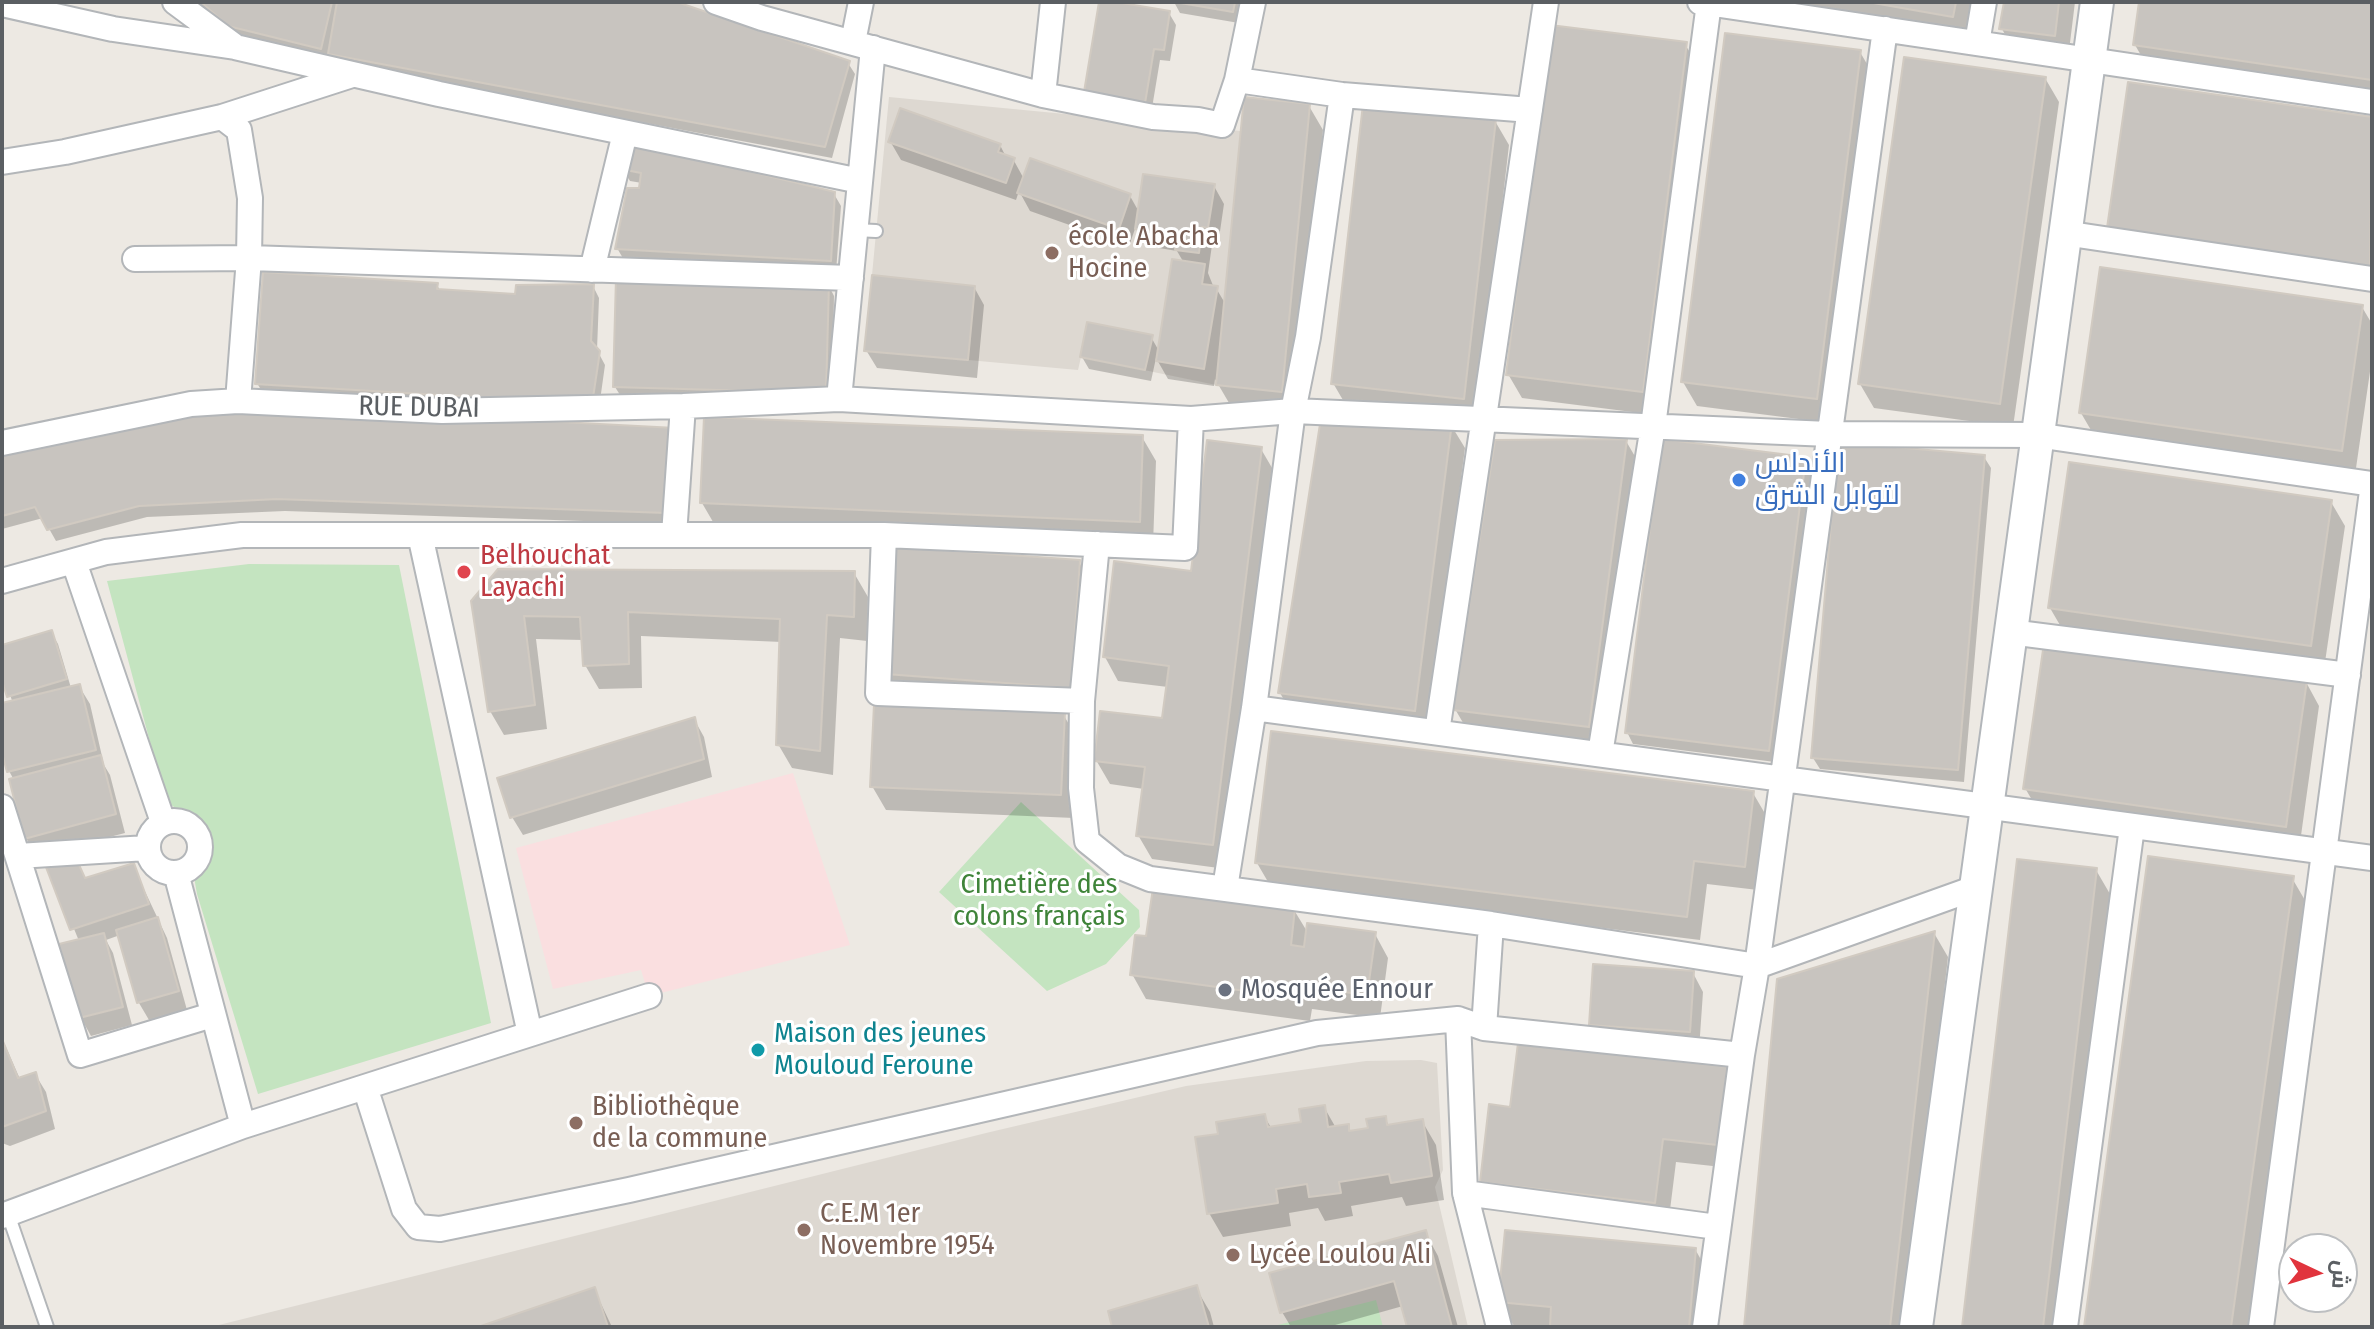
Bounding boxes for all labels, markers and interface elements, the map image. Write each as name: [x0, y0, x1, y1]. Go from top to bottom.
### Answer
place label: école Abacha Hocine: [1068, 220, 1219, 286]
marker: école Abacha Hocine: [1043, 244, 1061, 262]
street label: RUE DUBAI: [358, 390, 480, 426]
place label: الأندلس لتوابل الشرق: [1755, 447, 1900, 513]
marker: الأندلس لتوابل الشرق: [1730, 471, 1748, 489]
place label: Belhouchat Layachi: [480, 539, 610, 605]
marker: Belhouchat Layachi: [455, 563, 473, 581]
park label: Cimetière des colons français: [953, 868, 1125, 934]
place label: Mosquée Ennour: [1241, 973, 1433, 1007]
marker: Mosquée Ennour: [1216, 981, 1234, 999]
place label: Maison des jeunes Mouloud Feroune: [774, 1017, 986, 1083]
marker: Maison des jeunes Mouloud Feroune: [749, 1041, 767, 1059]
place label: Bibliothèque de la commune: [592, 1090, 767, 1156]
marker: Bibliothèque de la commune: [567, 1114, 585, 1132]
place label: C.E.M 1er Novembre 1954: [820, 1197, 995, 1263]
marker: C.E.M 1er Novembre 1954: [795, 1221, 813, 1239]
north arrow: [2278, 1233, 2358, 1313]
place label: Lycée Loulou Ali: [1249, 1238, 1431, 1272]
marker: Lycée Loulou Ali: [1224, 1246, 1242, 1264]
text: ش: [2326, 1260, 2355, 1290]

